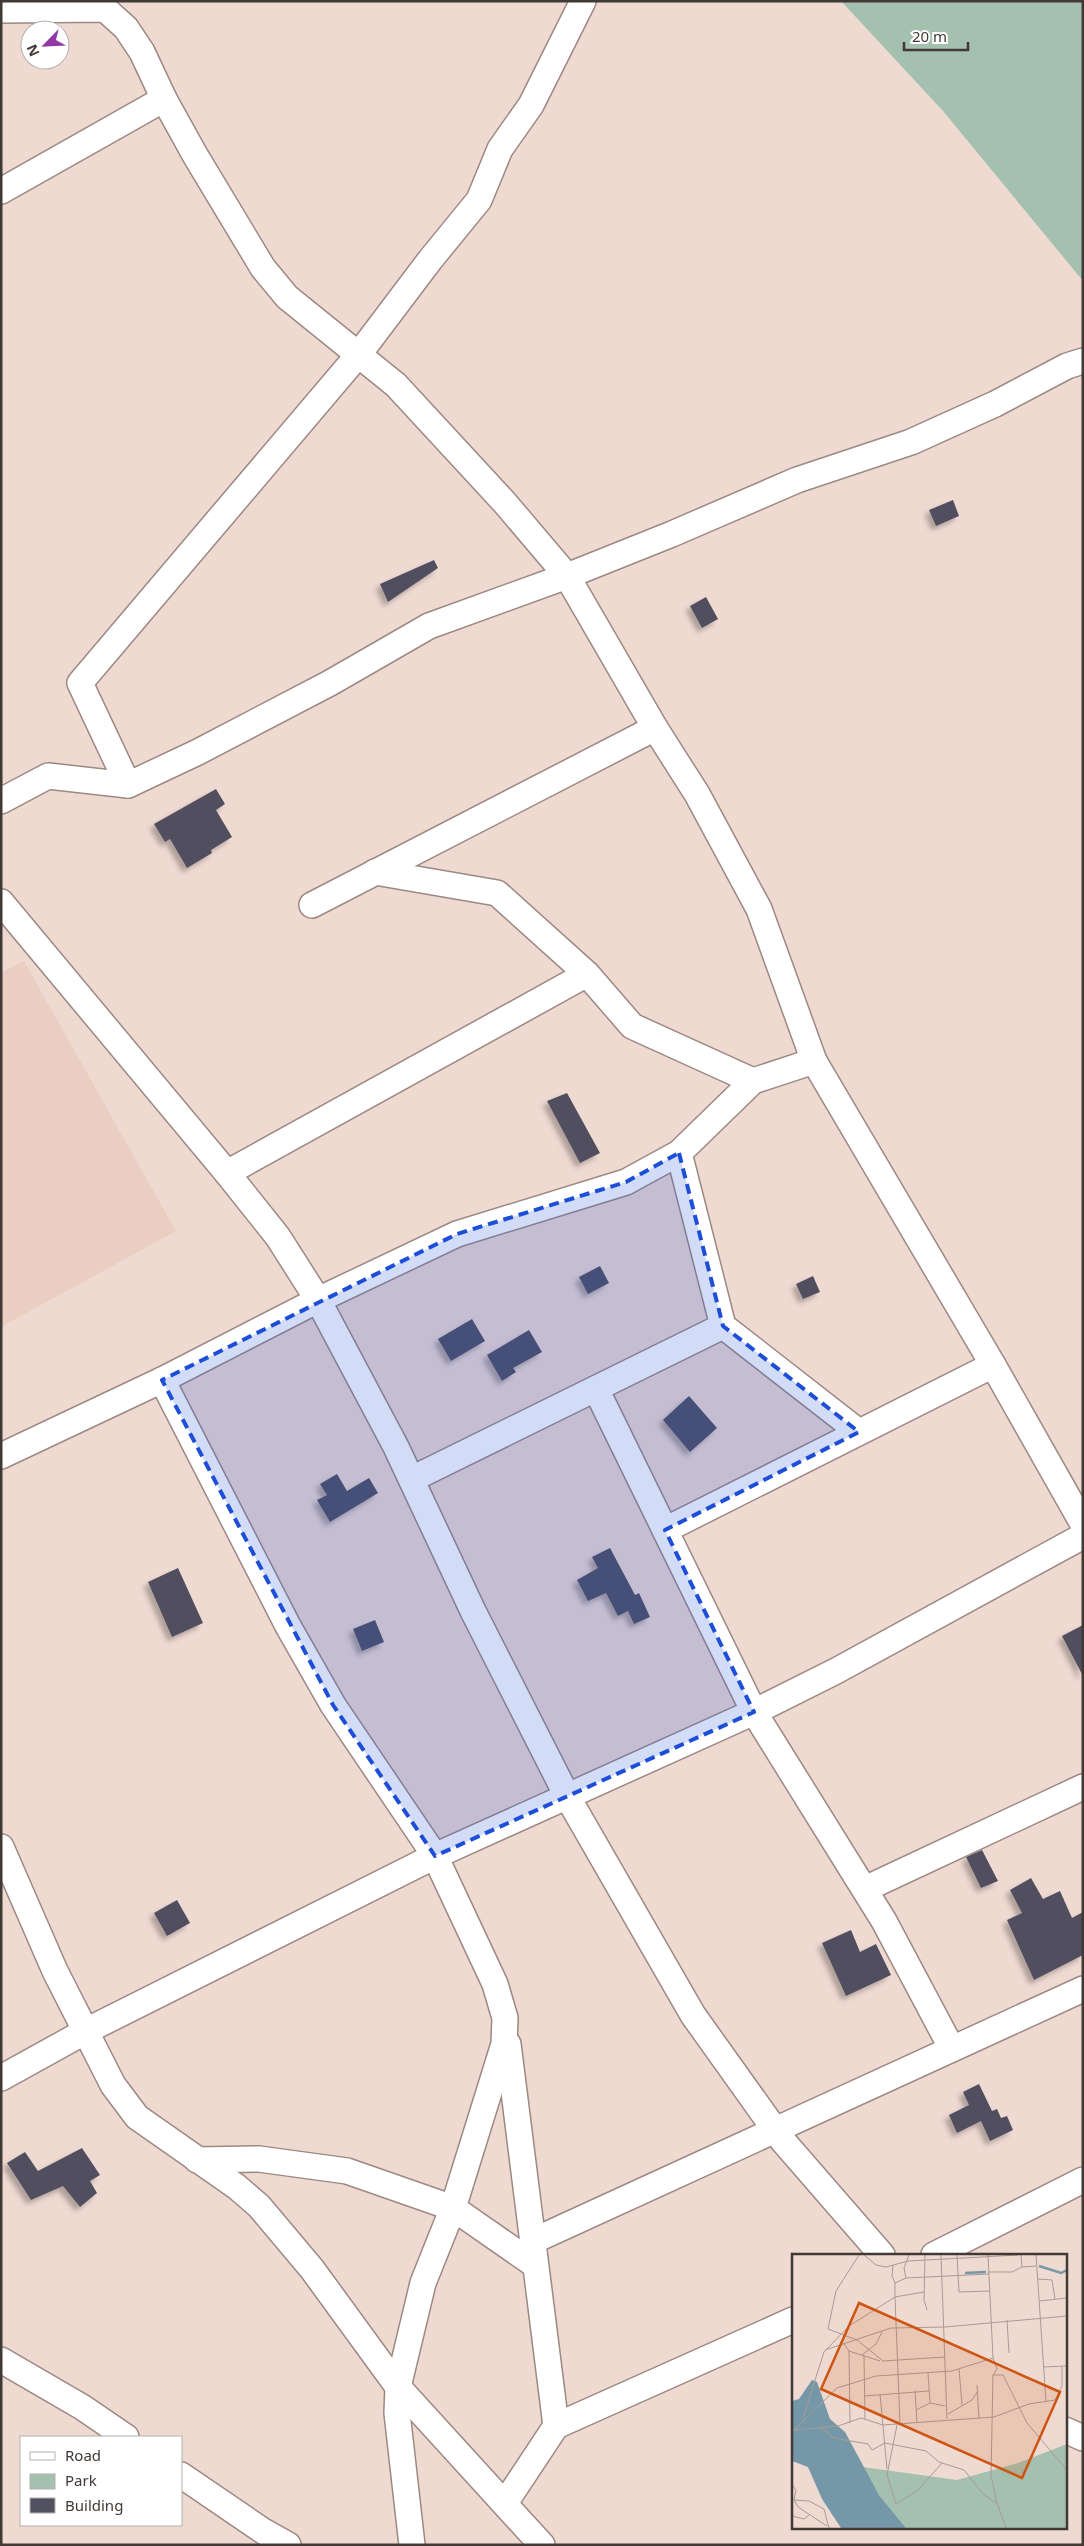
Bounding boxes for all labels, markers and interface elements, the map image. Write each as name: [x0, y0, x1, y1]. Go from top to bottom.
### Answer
north arrow: [20, 20, 70, 70]
scale bar: [904, 20, 968, 52]
text: 20 m: [912, 26, 947, 46]
text: N: [22, 41, 44, 60]
inset map: [792, 2254, 1066, 2528]
legend: [20, 2436, 182, 2526]
text: Road: [65, 2445, 101, 2465]
text: Park: [65, 2470, 97, 2490]
text: Building: [65, 2495, 123, 2515]

